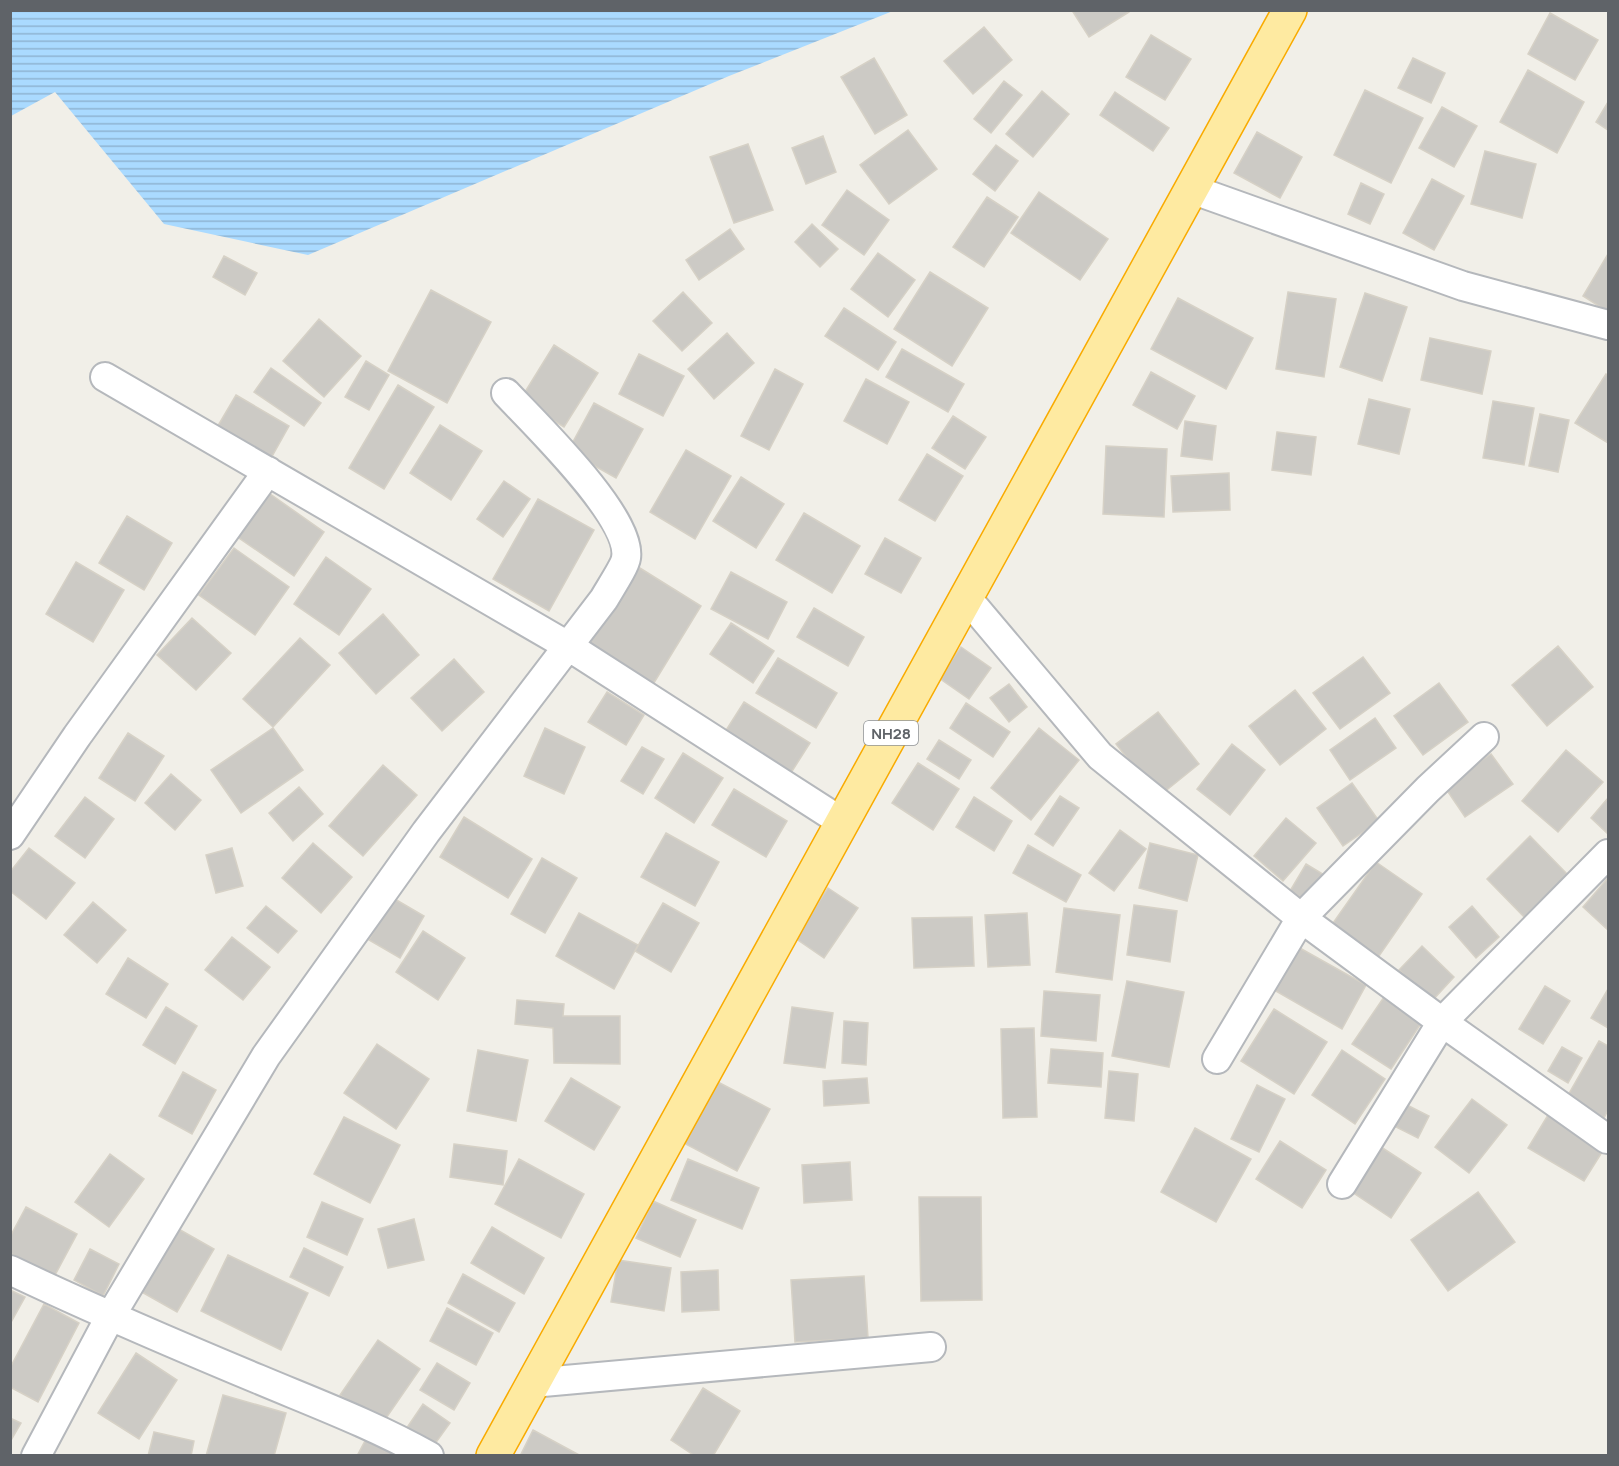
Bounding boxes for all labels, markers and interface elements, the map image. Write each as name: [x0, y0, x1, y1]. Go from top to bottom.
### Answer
road number: NH28: [864, 721, 918, 745]

